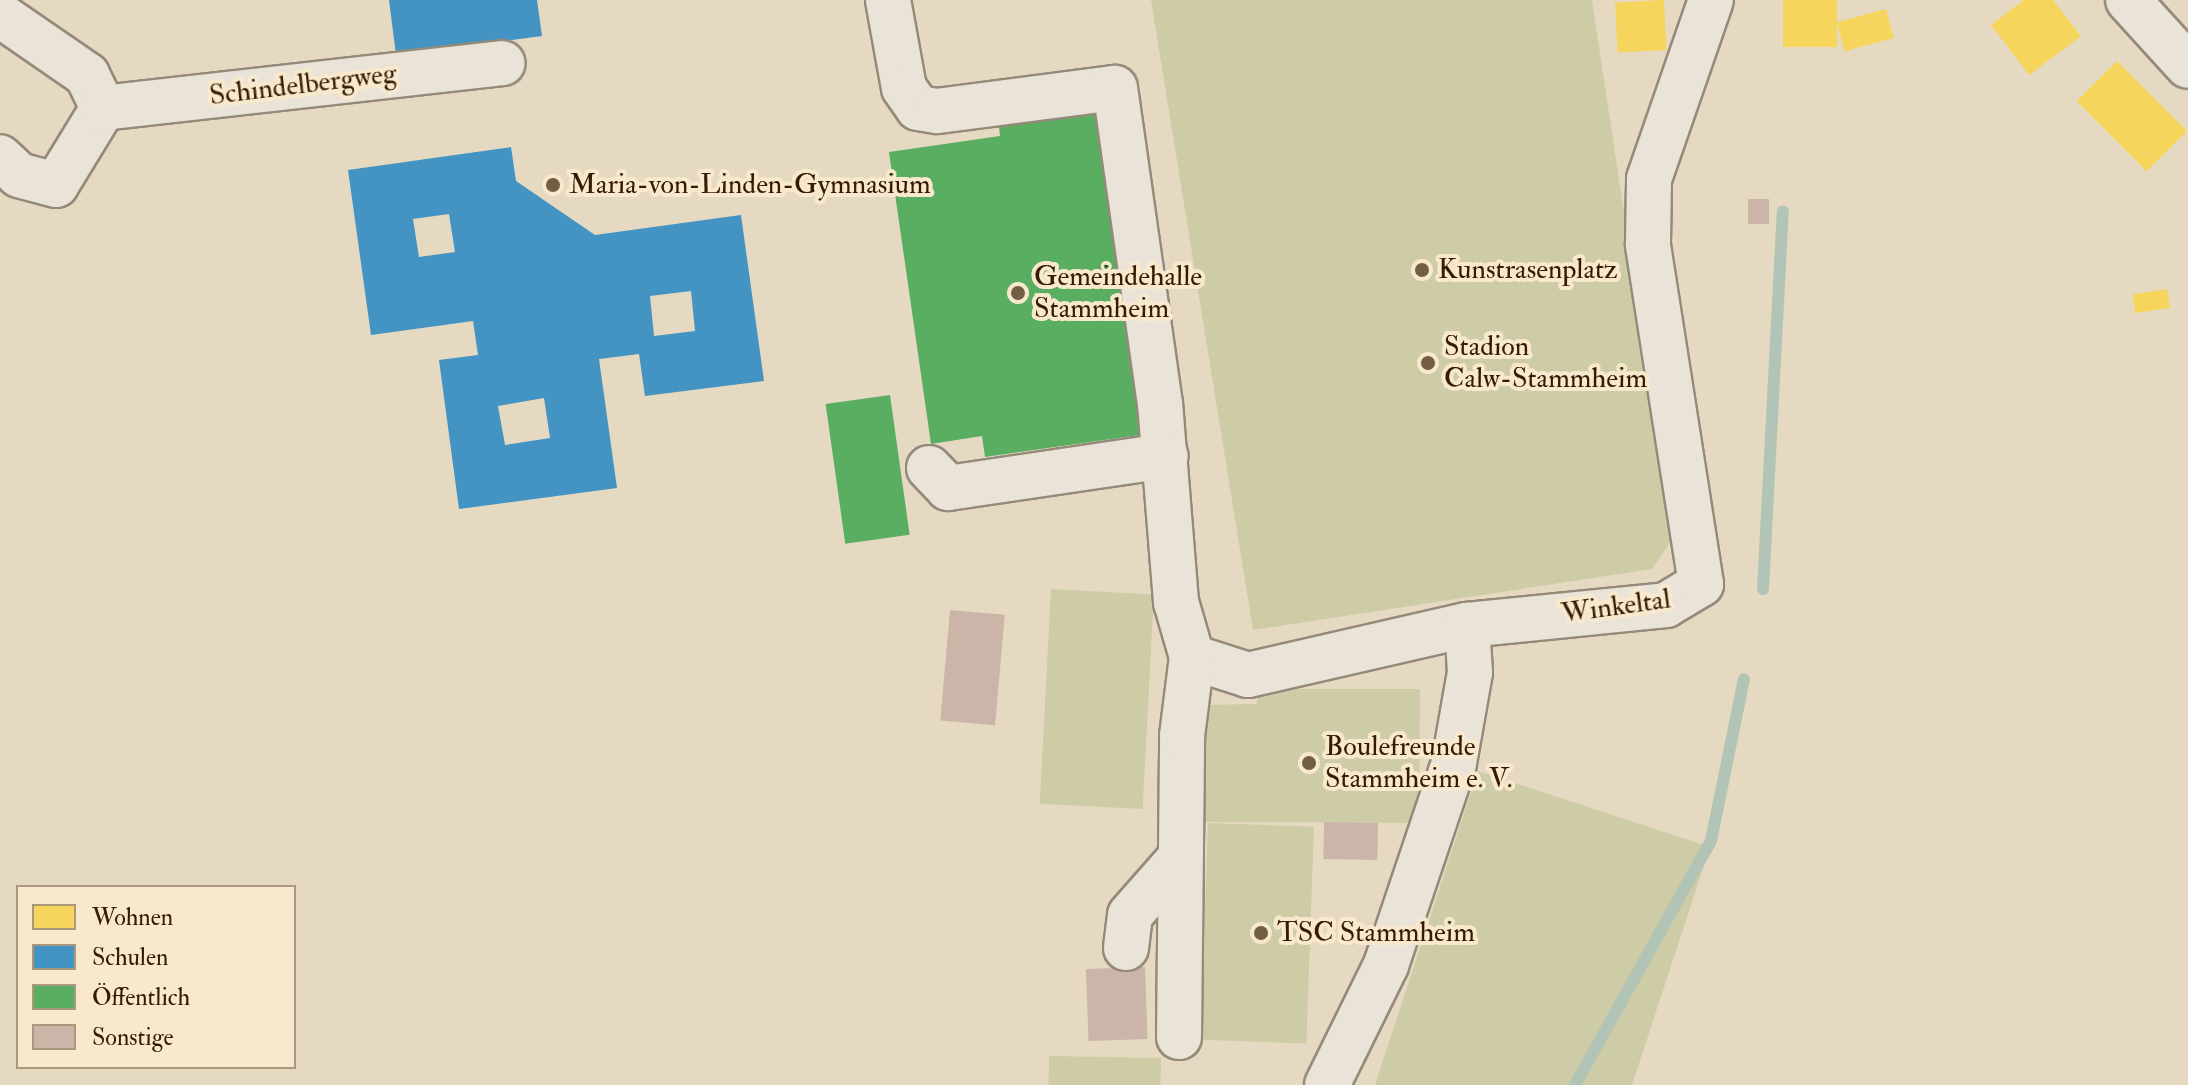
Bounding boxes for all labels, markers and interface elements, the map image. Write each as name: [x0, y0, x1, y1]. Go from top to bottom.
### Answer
street label: Schindelbergweg: [208, 57, 398, 113]
place label: Maria-von-Linden-Gymnasium: [569, 168, 931, 202]
marker: Maria-von-Linden-Gymnasium: [544, 176, 562, 194]
place label: Kunstrasenplatz: [1438, 253, 1618, 287]
place label: Gemeindehalle Stammheim: [1034, 260, 1202, 326]
marker: Kunstrasenplatz: [1413, 261, 1431, 279]
marker: Gemeindehalle Stammheim: [1009, 284, 1027, 302]
place label: Stadion Calw-Stammheim: [1444, 330, 1647, 396]
marker: Stadion Calw-Stammheim: [1419, 354, 1437, 372]
street label: Winkeltal: [1559, 583, 1673, 631]
place label: Boulefreunde Stammheim e. V.: [1325, 730, 1512, 796]
marker: Boulefreunde Stammheim e. V.: [1300, 754, 1318, 772]
legend: [16, 885, 296, 1069]
text: Wohnen: [92, 902, 173, 933]
place label: TSC Stammheim: [1277, 916, 1475, 950]
marker: TSC Stammheim: [1252, 924, 1270, 942]
text: Schulen: [92, 942, 168, 973]
text: Öffentlich: [92, 982, 190, 1013]
text: Sonstige: [92, 1022, 174, 1053]

